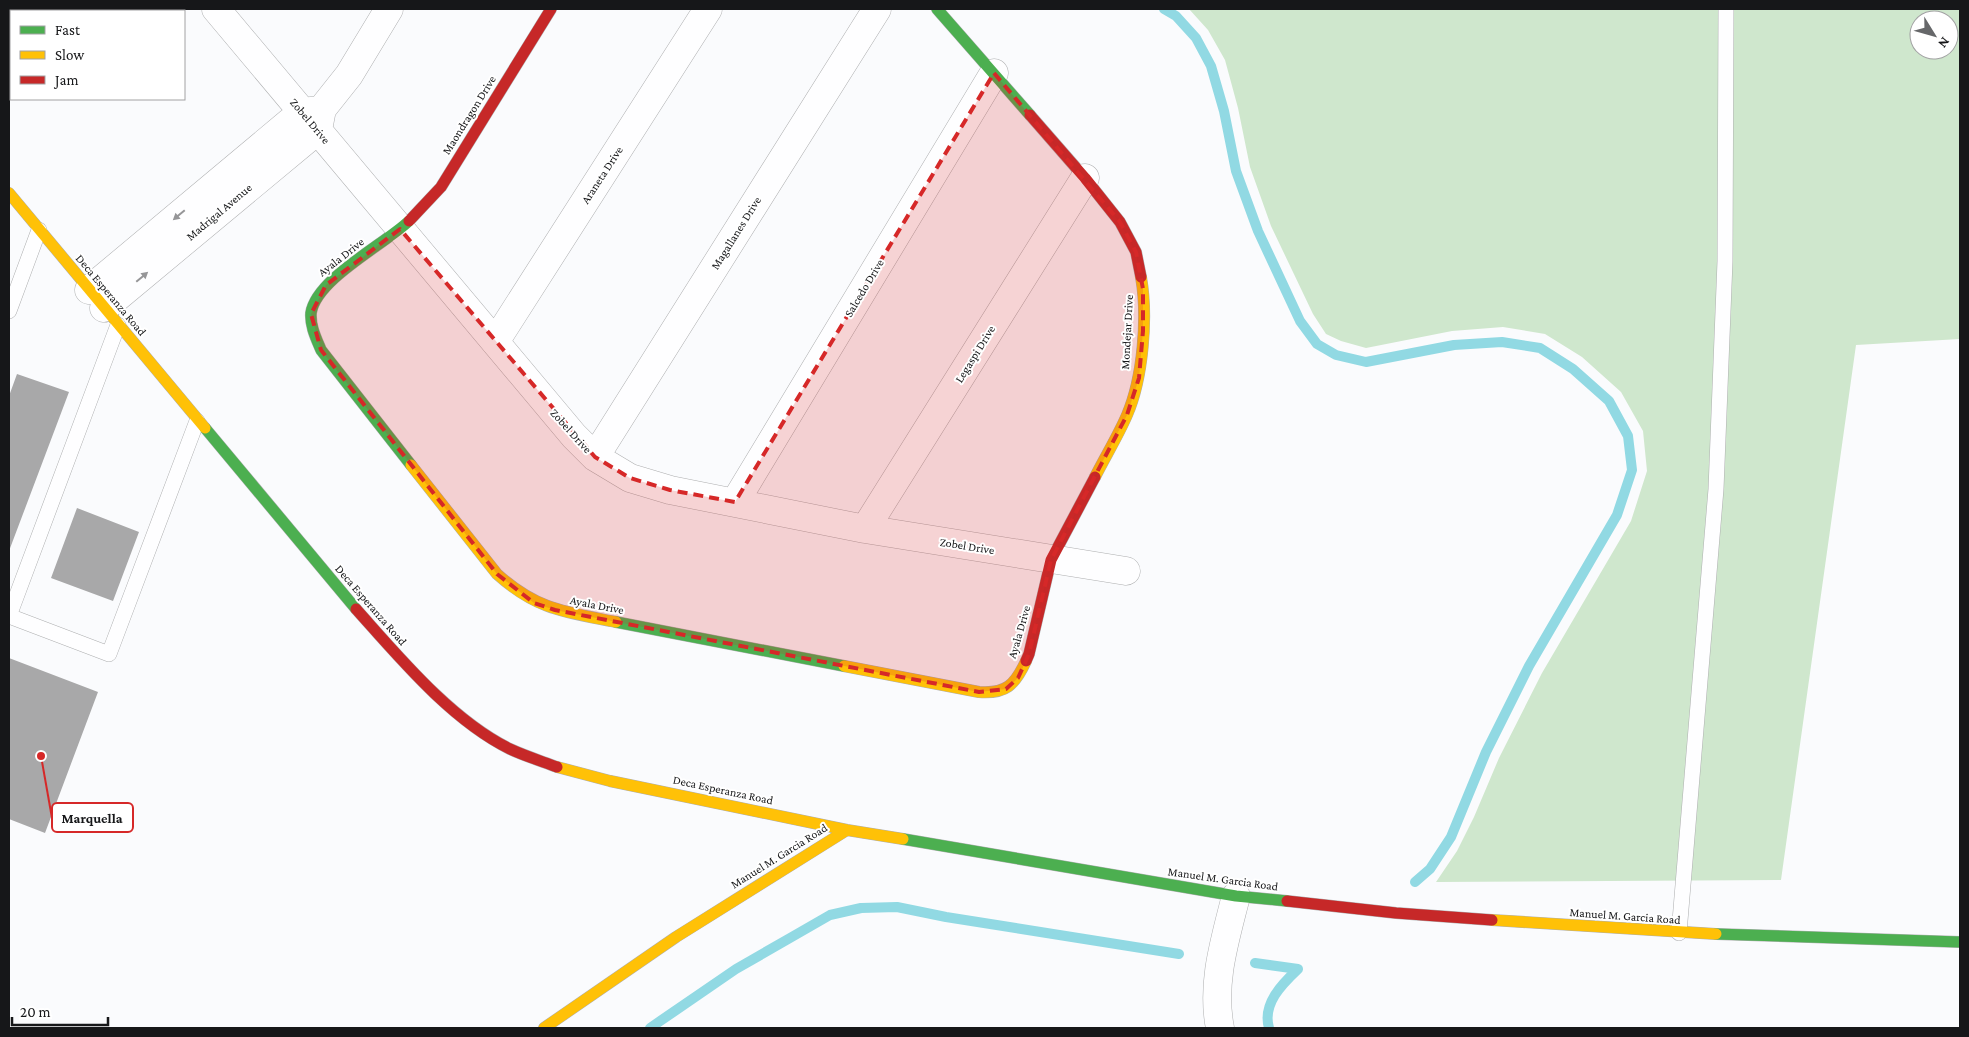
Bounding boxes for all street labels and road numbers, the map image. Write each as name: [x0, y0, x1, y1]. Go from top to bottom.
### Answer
street label: Maondragon Drive: [439, 73, 499, 157]
street label: Zobel Drive: [287, 95, 333, 147]
street label: Araneta Drive: [578, 144, 626, 206]
street label: Madrigal Avenue: [183, 181, 255, 243]
street label: Magallanes Drive: [708, 194, 764, 272]
street label: Ayala Drive: [315, 235, 367, 279]
street label: Deca Esperanza Road: [73, 251, 150, 339]
street label: Salcedo Drive: [841, 256, 887, 320]
street label: Mondejar Drive: [1118, 294, 1136, 370]
street label: Legaspi Drive: [952, 323, 998, 385]
street label: Zobel Drive: [547, 406, 595, 456]
street label: Zobel Drive: [939, 535, 995, 557]
street label: Deca Esperanza Road: [332, 562, 410, 649]
street label: Ayala Drive: [569, 593, 625, 617]
street label: Ayala Drive: [1005, 604, 1033, 660]
street label: Deca Esperanza Road: [672, 773, 775, 808]
street label: Manuel M. Garcia Road: [728, 820, 831, 891]
street label: Manuel M. Garcia Road: [1167, 864, 1280, 894]
street label: Manuel M. Garcia Road: [1569, 905, 1682, 927]

